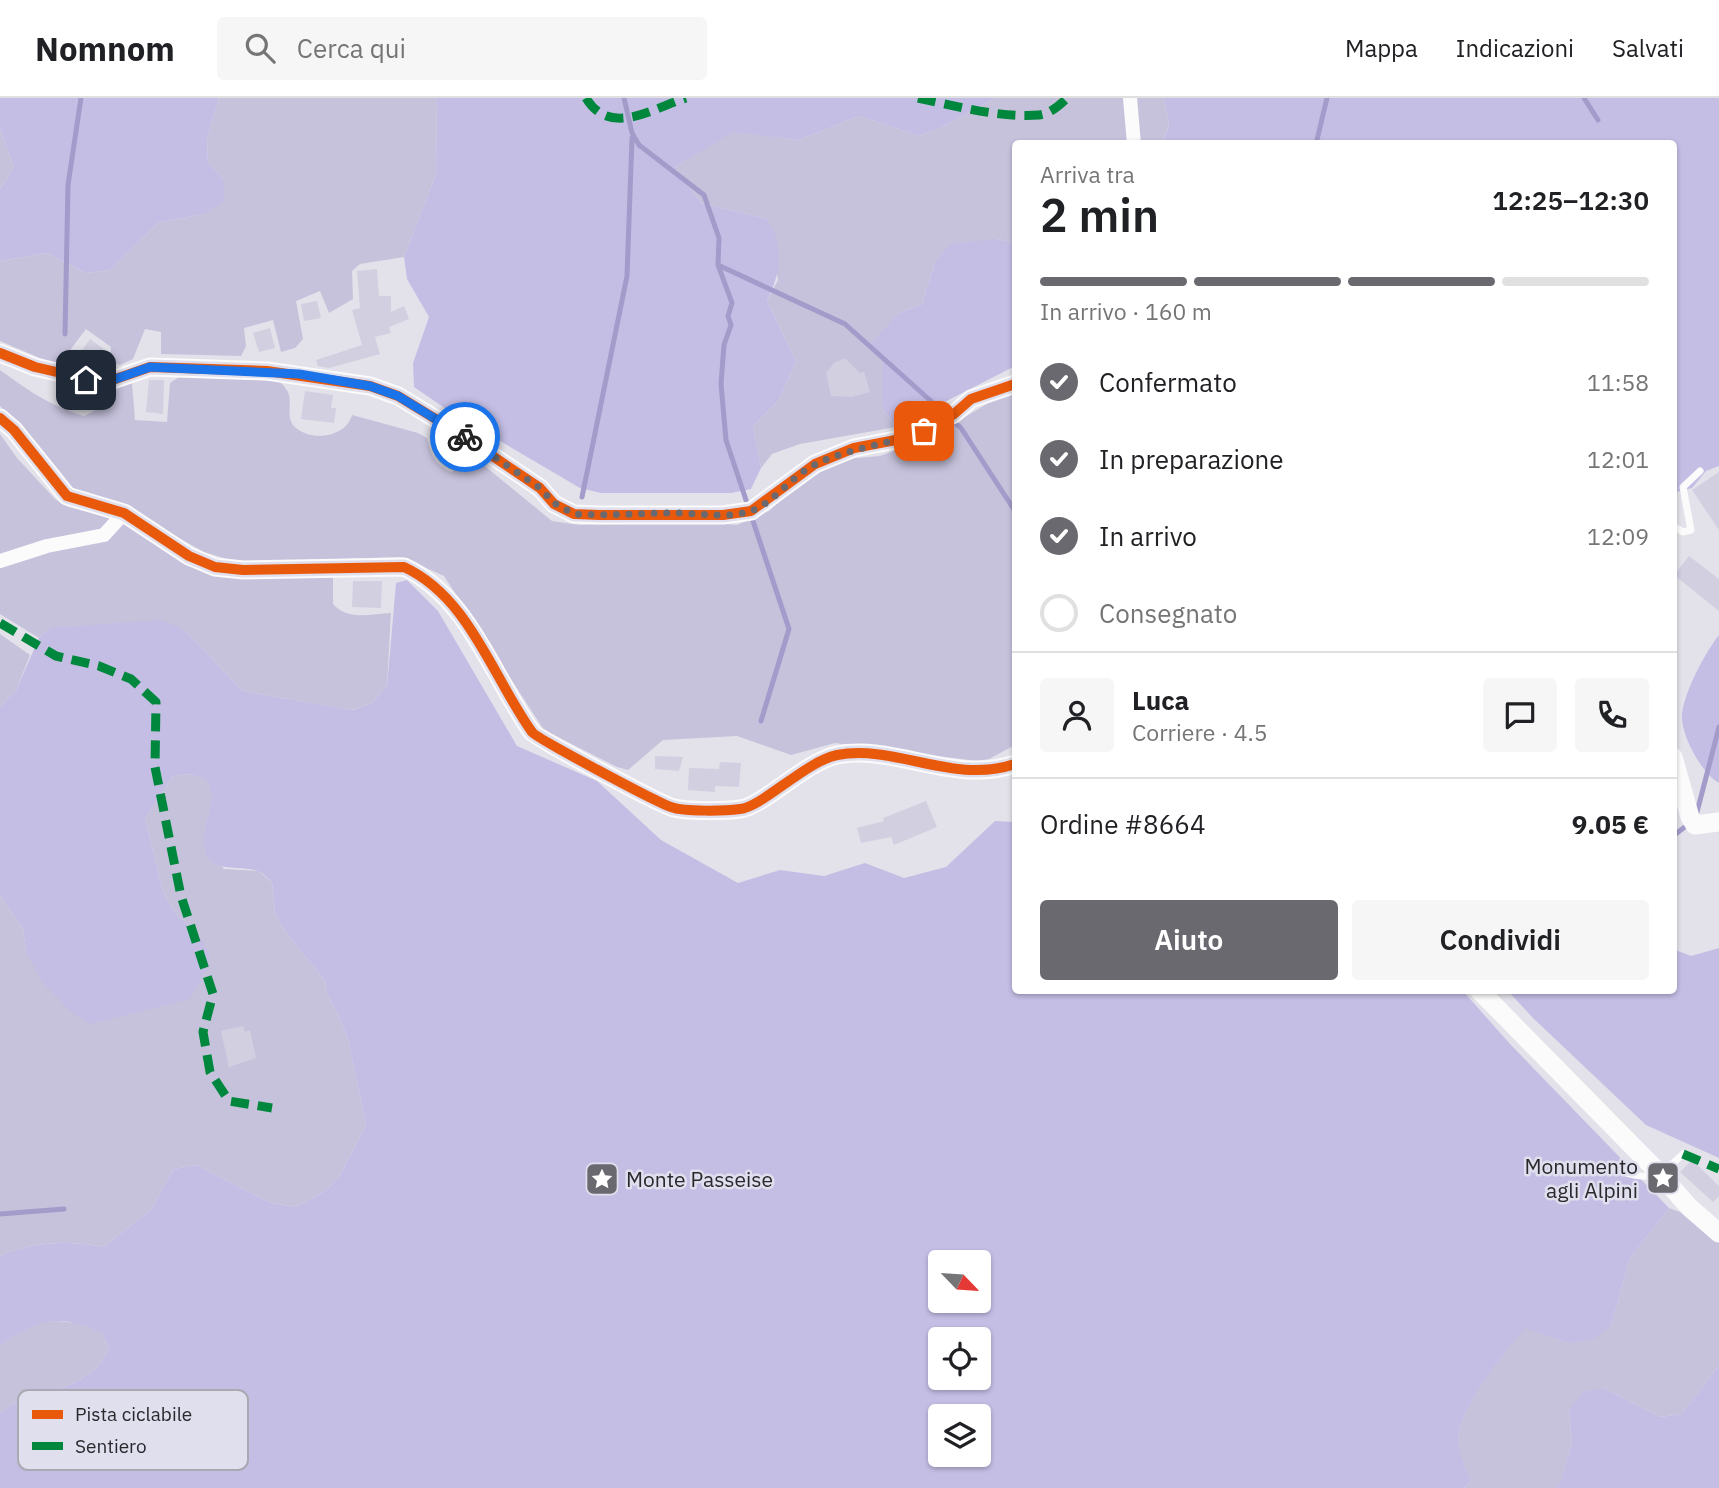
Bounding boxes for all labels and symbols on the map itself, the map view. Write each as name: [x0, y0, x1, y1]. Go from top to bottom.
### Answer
pin: [56, 350, 116, 410]
pin: [894, 401, 954, 461]
courier: [430, 402, 500, 472]
place label: Monumento agli Alpini: [1524, 1152, 1638, 1204]
place icon: Monumento agli Alpini: [1644, 1159, 1682, 1197]
place icon: Monte Passeise: [583, 1160, 621, 1198]
place label: Monte Passeise: [626, 1165, 773, 1193]
north arrow: [928, 1250, 990, 1312]
legend: [18, 1390, 248, 1470]
text: Pista ciclabile: [75, 1402, 192, 1426]
text: Sentiero: [75, 1434, 147, 1458]

